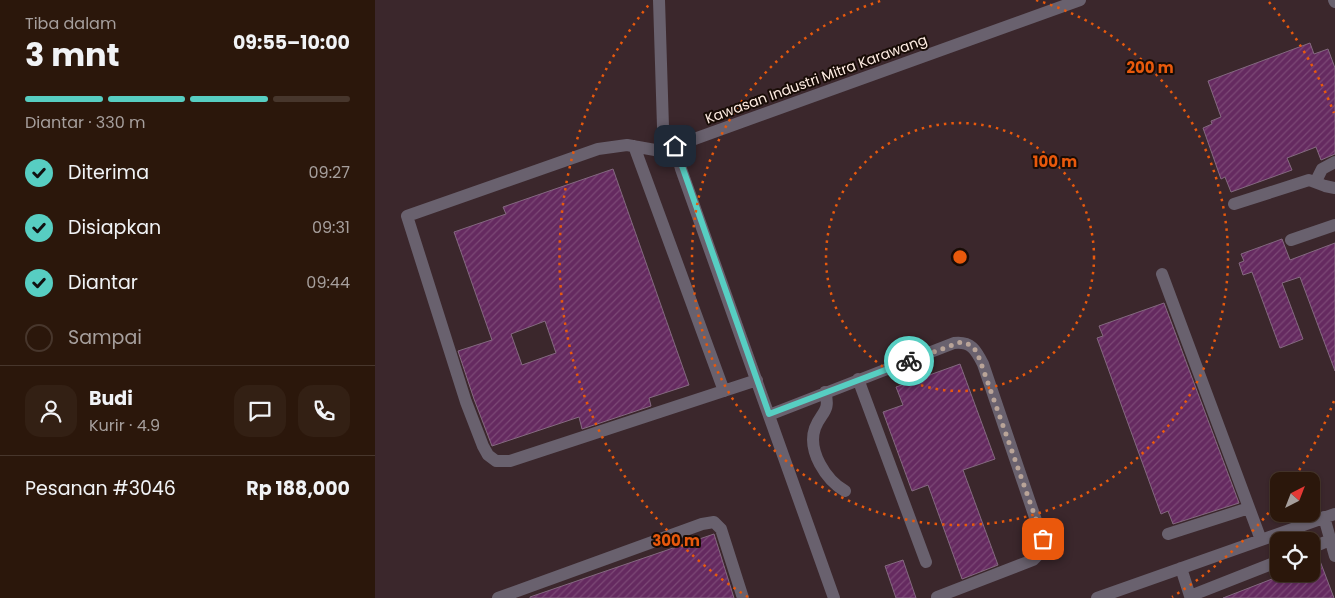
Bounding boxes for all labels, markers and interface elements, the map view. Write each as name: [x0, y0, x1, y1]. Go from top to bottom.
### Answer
text: Tiba dalam: [25, 12, 116, 35]
text: 09:55–10:00: [233, 29, 350, 56]
street label: Kawasan Industri Mitra Karawang: [702, 29, 930, 129]
text: 3 mnt: [25, 32, 120, 77]
text: 200 m: [1126, 57, 1174, 78]
text: Diantar · 330 m: [25, 111, 146, 134]
pin: [654, 125, 696, 167]
icon: home: [661, 132, 689, 160]
text: 100 m: [1033, 151, 1077, 172]
icon: check: [25, 159, 53, 187]
text: Diterima: [68, 159, 149, 186]
text: 09:27: [309, 161, 350, 184]
icon: check: [25, 214, 53, 242]
text: Disiapkan: [68, 214, 161, 241]
text: 09:31: [312, 216, 350, 239]
centre of rings: [951, 248, 969, 266]
icon: check: [25, 269, 53, 297]
text: Diantar: [68, 269, 138, 296]
text: 09:44: [306, 271, 350, 294]
text: Sampai: [68, 324, 142, 351]
courier: [884, 336, 934, 386]
icon: bike: [895, 347, 923, 375]
button: person: [25, 385, 77, 437]
text: Budi: [89, 385, 133, 412]
button: chat: [234, 385, 286, 437]
button: phone: [298, 385, 350, 437]
text: Kurir · 4.9: [89, 414, 160, 437]
north arrow: [1270, 472, 1320, 522]
map controls: [1270, 472, 1320, 582]
text: Pesanan #3046: [25, 475, 176, 502]
text: Rp 188,000: [246, 475, 350, 502]
pin: [1022, 518, 1064, 560]
icon: bag: [1029, 525, 1057, 553]
text: 300 m: [652, 530, 700, 551]
button: locate: [1270, 532, 1320, 582]

